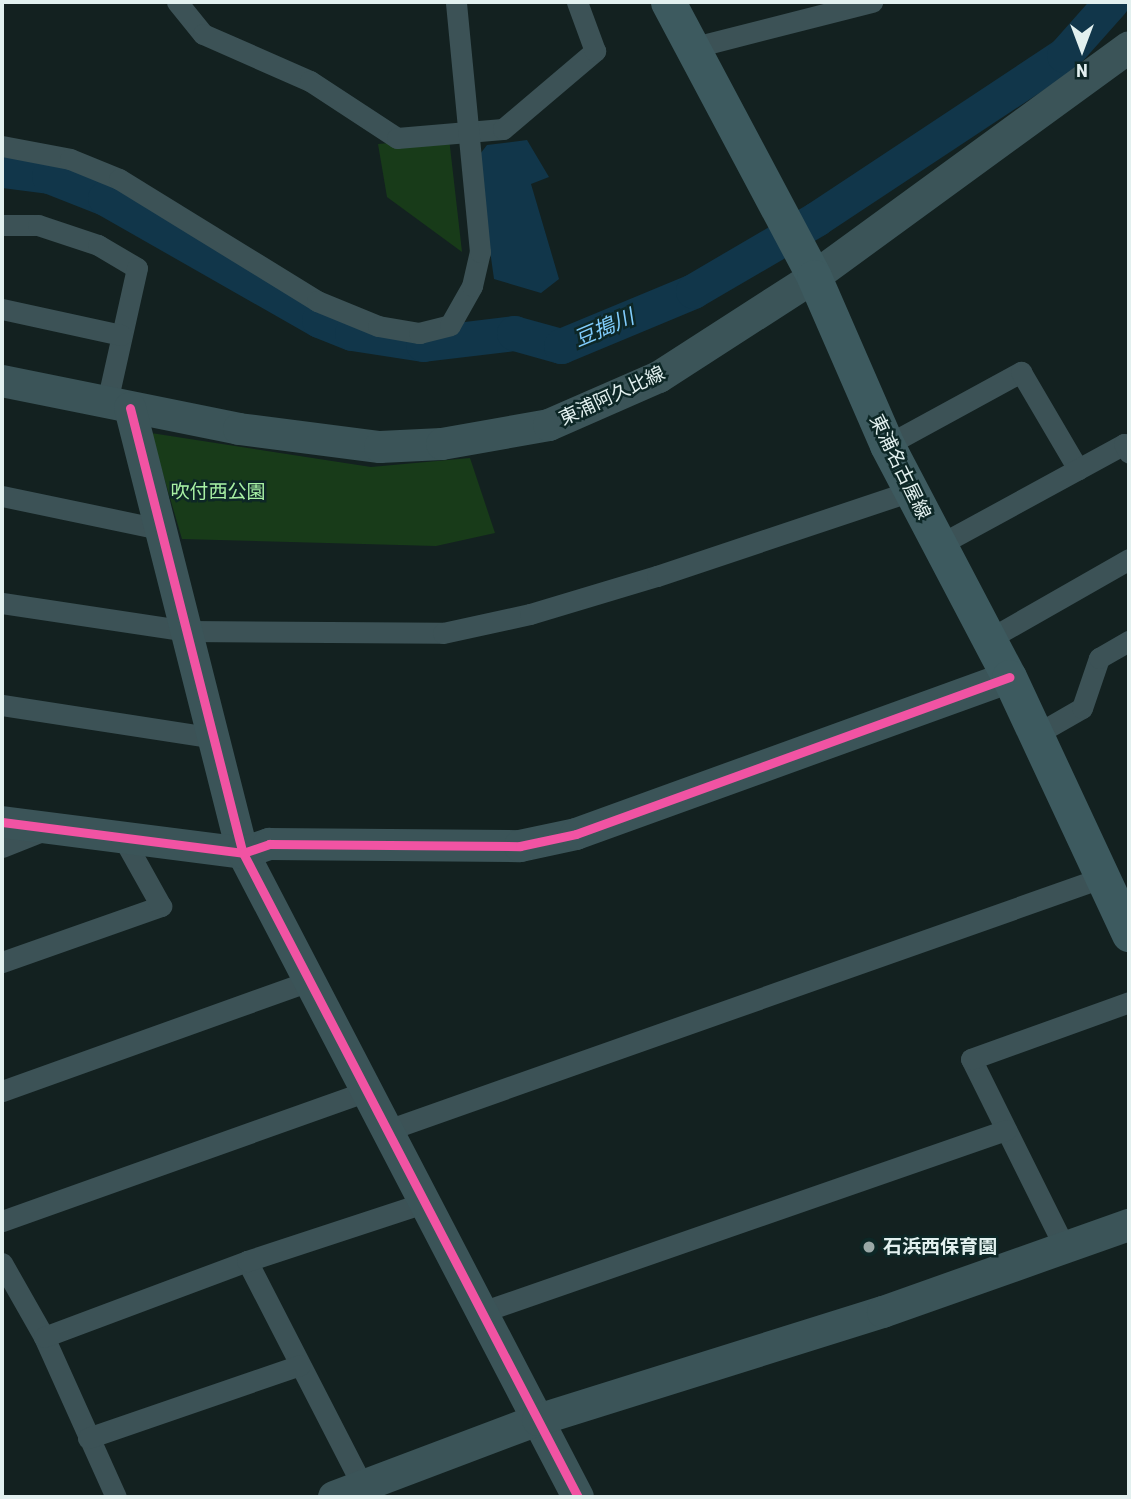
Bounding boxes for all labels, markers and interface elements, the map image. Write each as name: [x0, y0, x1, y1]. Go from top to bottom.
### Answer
north arrow: [1047, 14, 1117, 84]
text: N: [1076, 59, 1088, 82]
water label: 豆搗川: [570, 304, 638, 352]
street label: 東浦阿久比線: [556, 362, 668, 430]
street label: 東浦名古屋線: [865, 411, 935, 523]
park label: 吹付西公園: [171, 481, 265, 503]
place label: 石浜西保育園: [883, 1236, 997, 1258]
marker: 石浜西保育園: [861, 1239, 877, 1255]

